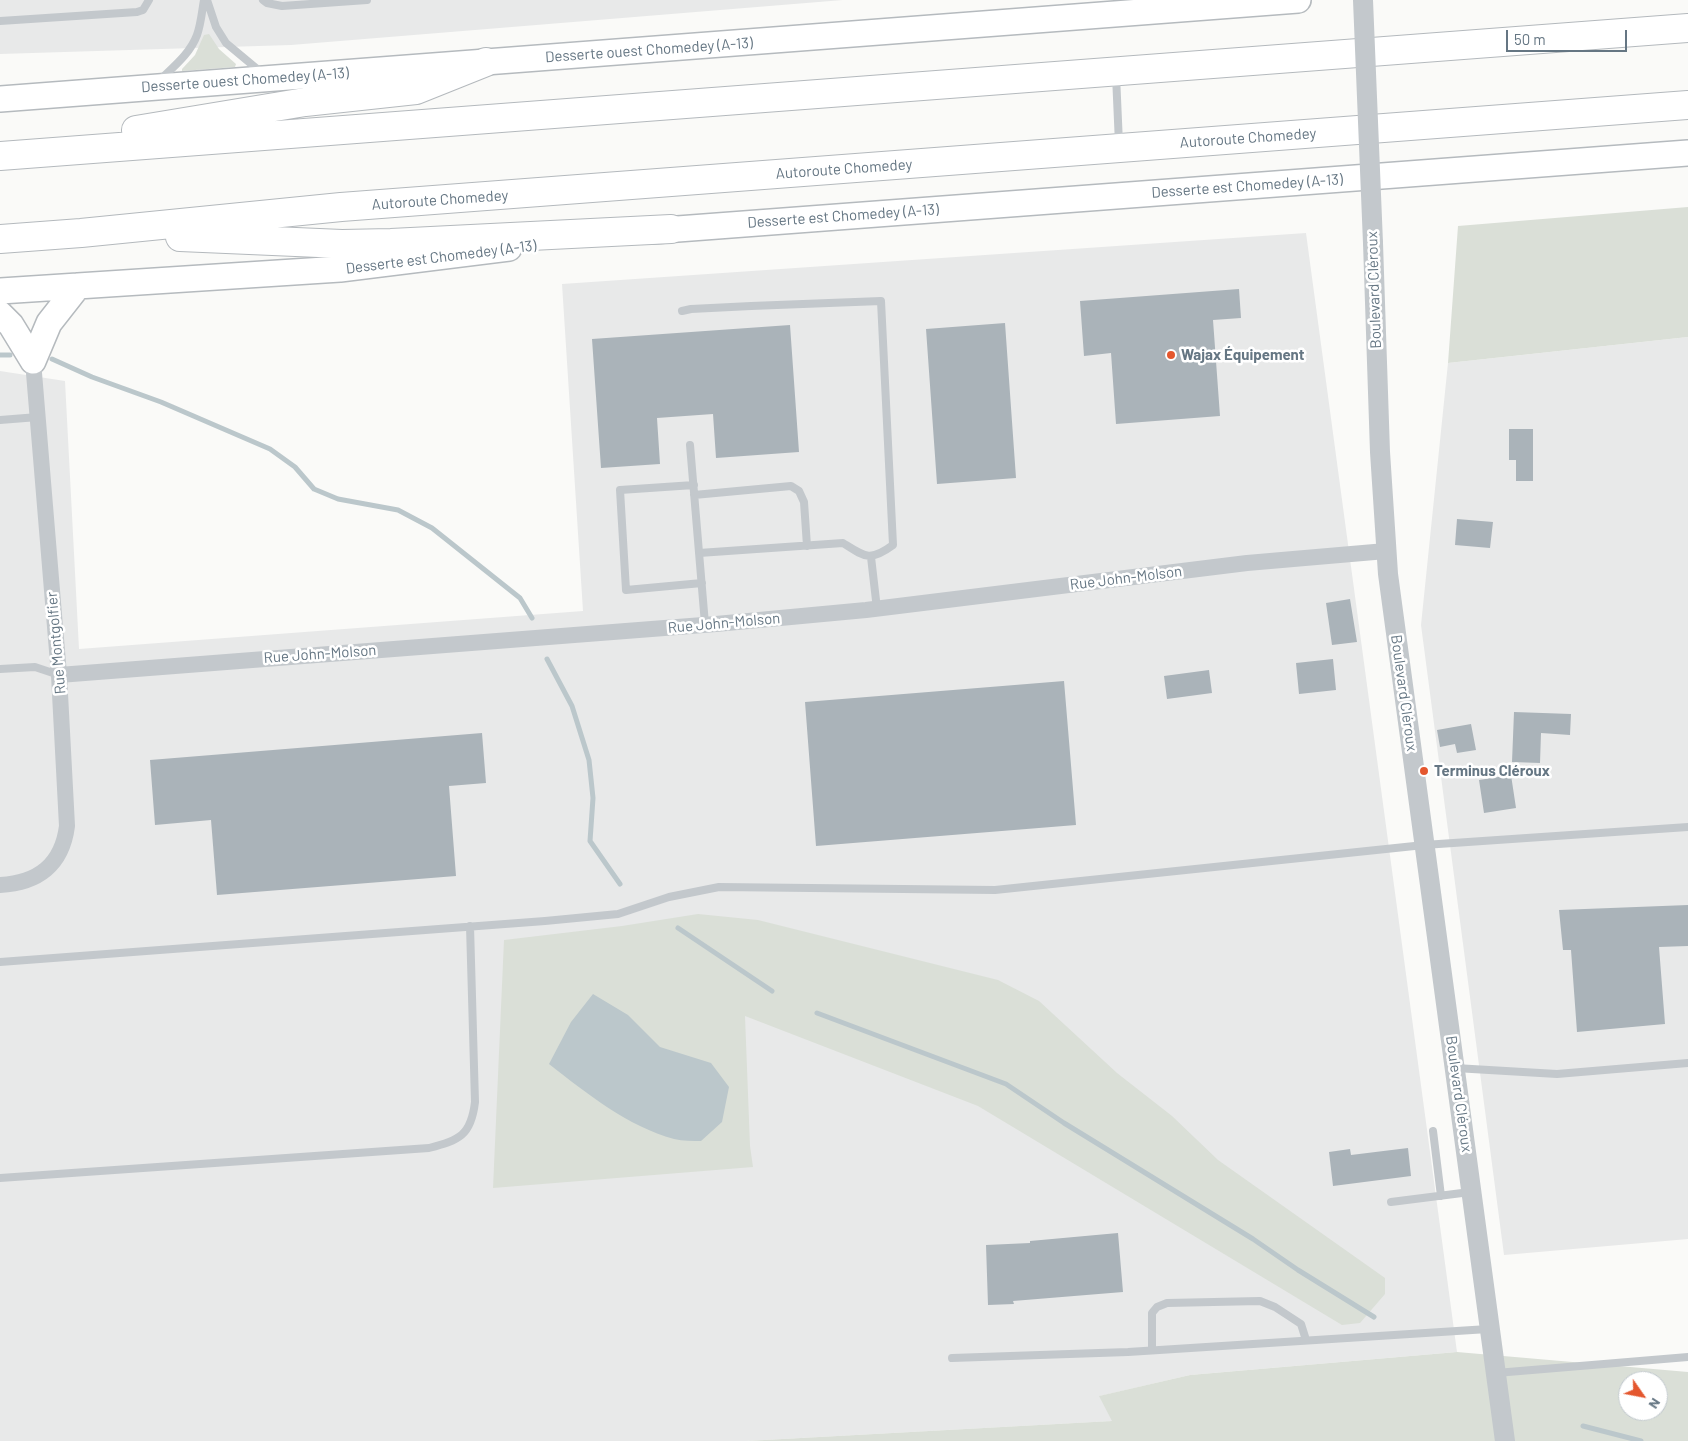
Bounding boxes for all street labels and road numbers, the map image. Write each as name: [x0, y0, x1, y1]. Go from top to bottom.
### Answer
street label: Desserte ouest Chomedey (A-13): [545, 34, 753, 66]
street label: Desserte ouest Chomedey (A-13): [141, 64, 349, 96]
street label: Autoroute Chomedey: [1179, 124, 1317, 152]
street label: Autoroute Chomedey: [775, 155, 913, 183]
street label: Desserte est Chomedey (A-13): [1151, 170, 1343, 202]
street label: Autoroute Chomedey: [371, 186, 509, 214]
street label: Desserte est Chomedey (A-13): [747, 200, 939, 232]
street label: Boulevard Cléroux: [1363, 231, 1385, 349]
street label: Desserte est Chomedey (A-13): [345, 236, 537, 278]
street label: Rue John-Molson: [1069, 562, 1183, 594]
street label: Rue Montgolfier: [43, 591, 69, 695]
street label: Rue John-Molson: [667, 609, 781, 637]
street label: Boulevard Cléroux: [1387, 634, 1421, 752]
street label: Rue John-Molson: [263, 641, 377, 667]
street label: Boulevard Cléroux: [1442, 1035, 1476, 1153]

